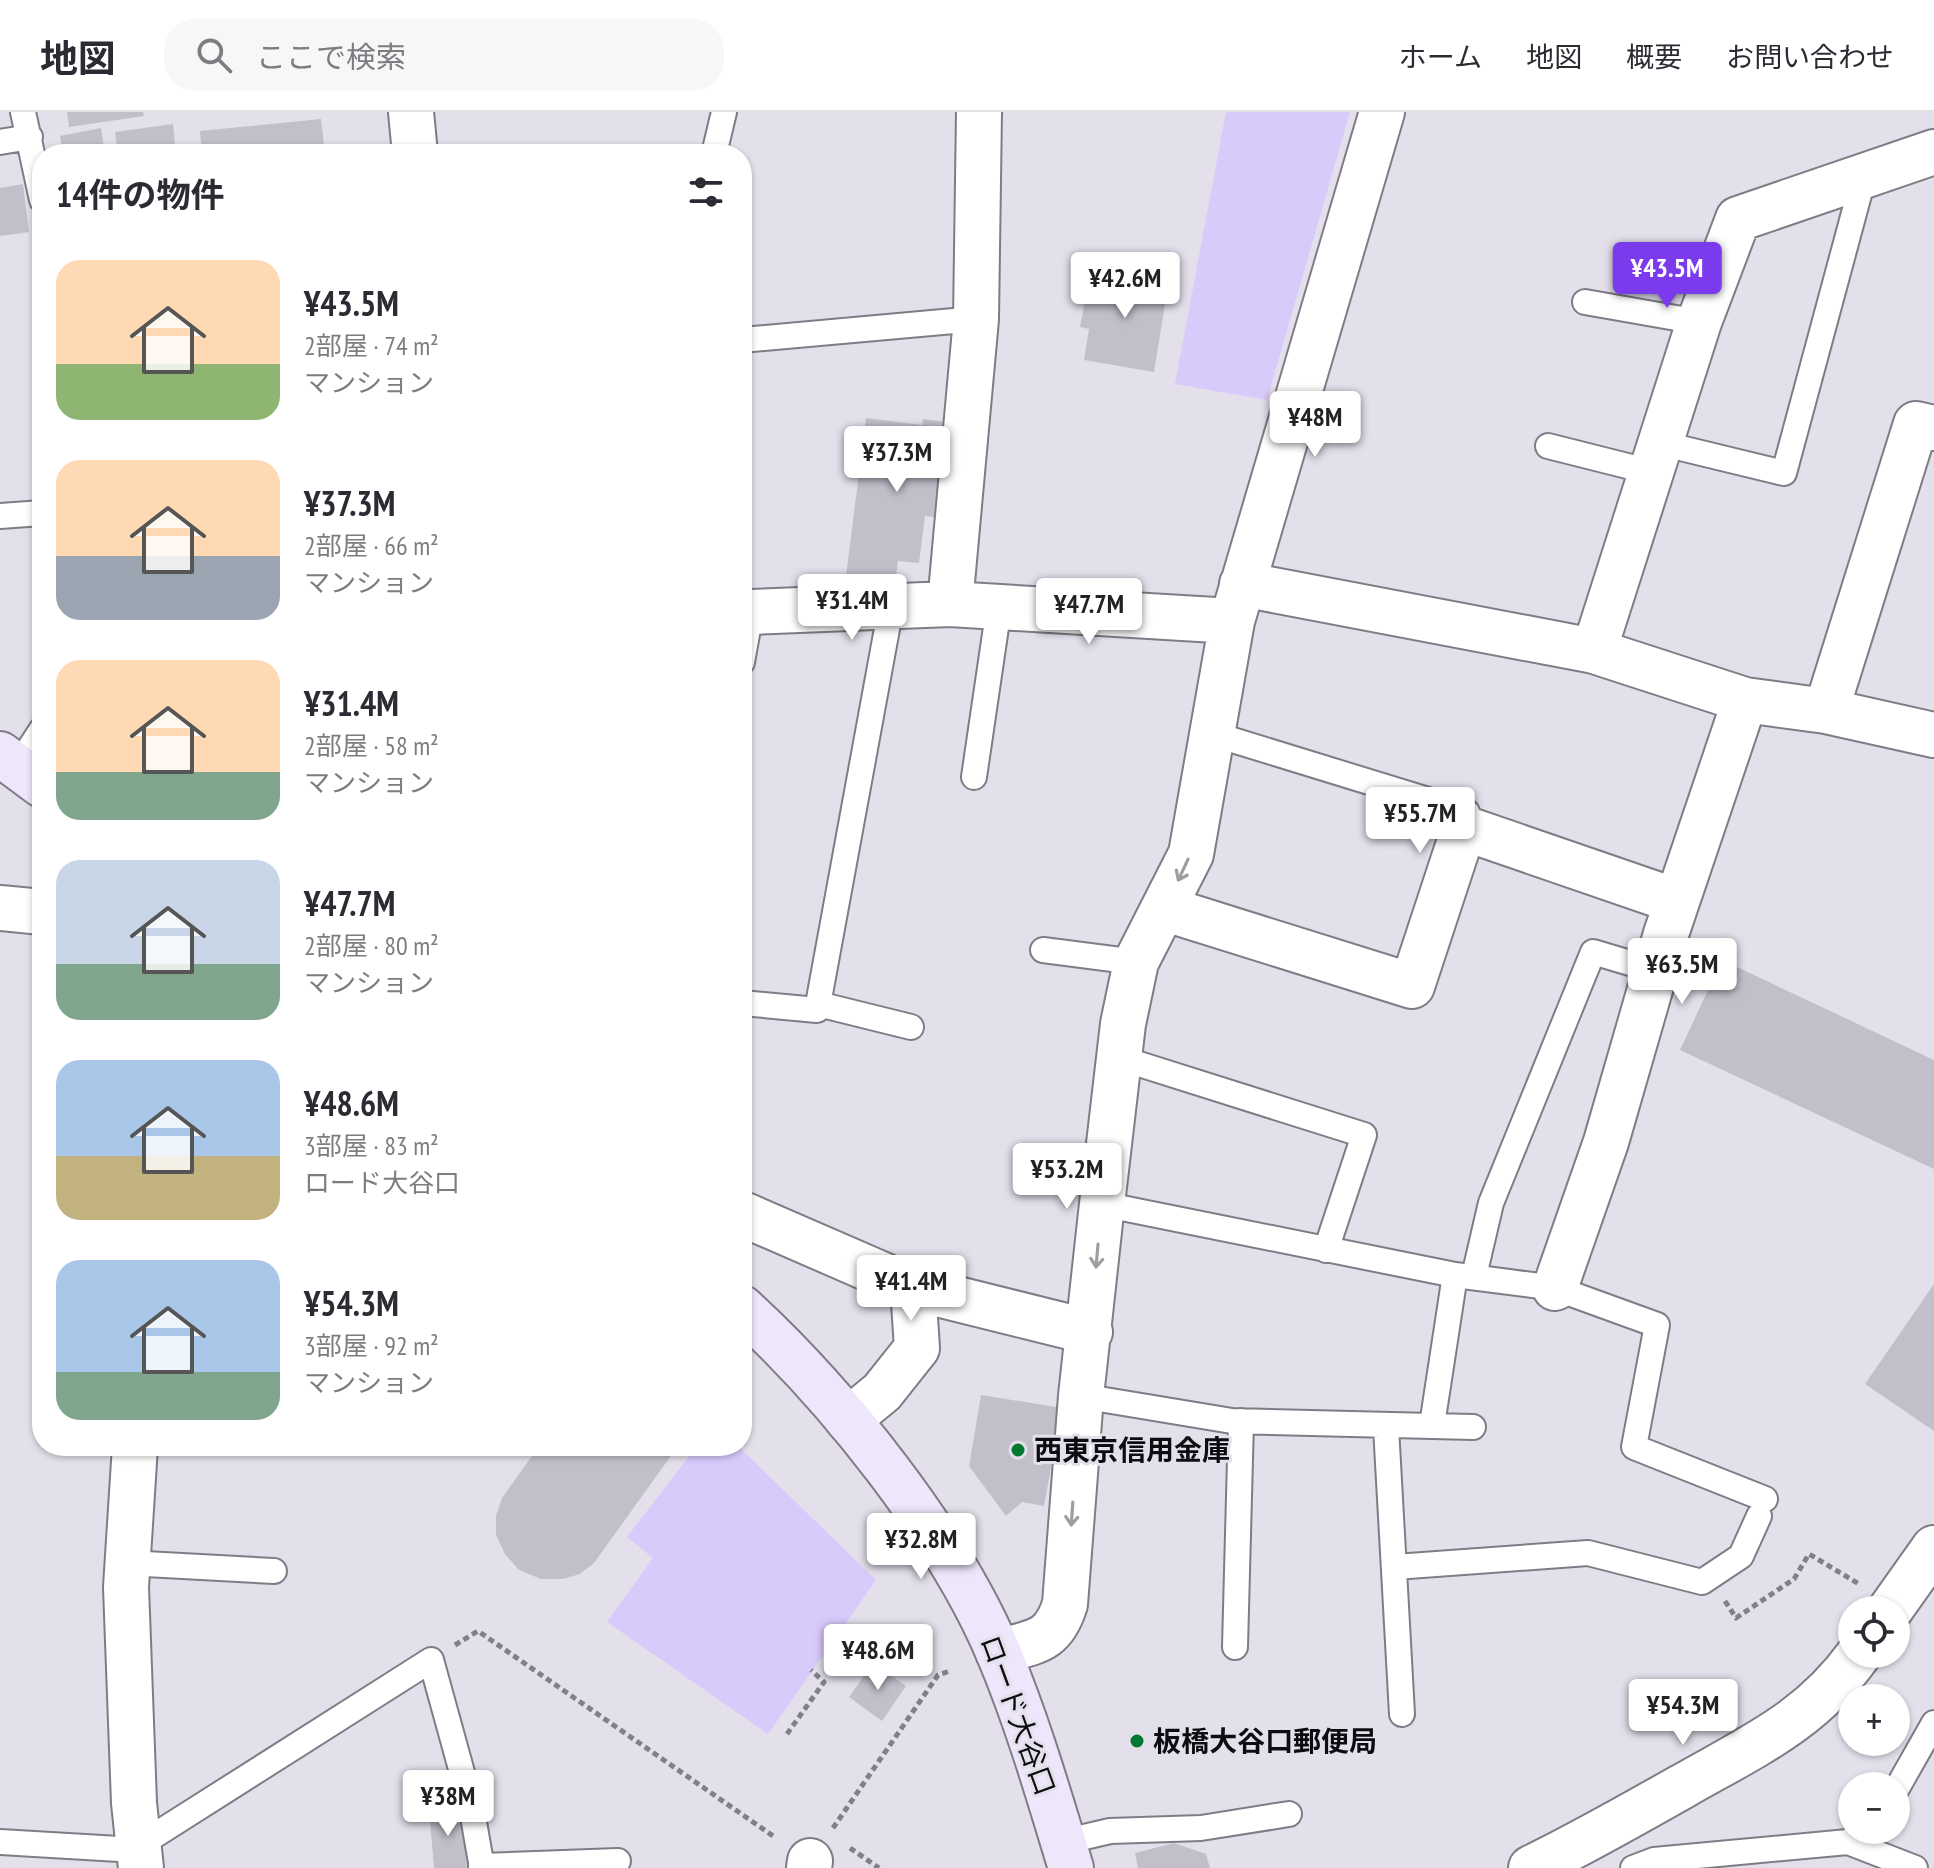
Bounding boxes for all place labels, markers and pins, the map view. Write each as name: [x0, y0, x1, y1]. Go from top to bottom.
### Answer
pin: ¥43.5M: [1602, 242, 1732, 310]
pin: ¥42.6M: [1060, 252, 1190, 320]
pin: ¥48M: [1268, 391, 1362, 459]
pin: ¥37.3M: [832, 426, 962, 494]
pin: ¥31.4M: [787, 574, 917, 642]
pin: ¥47.7M: [1024, 578, 1154, 646]
pin: ¥55.7M: [1355, 787, 1485, 855]
pin: ¥63.5M: [1617, 938, 1747, 1006]
pin: ¥53.2M: [1002, 1143, 1132, 1211]
pin: ¥41.4M: [846, 1255, 976, 1323]
place label: 西東京信用金庫: [1034, 1431, 1230, 1468]
marker: 西東京信用金庫: [1009, 1441, 1027, 1459]
pin: ¥32.8M: [856, 1513, 986, 1581]
pin: ¥48.6M: [813, 1624, 943, 1692]
pin: ¥54.3M: [1618, 1679, 1748, 1747]
place label: 板橋大谷口郵便局: [1153, 1722, 1377, 1759]
marker: 板橋大谷口郵便局: [1128, 1732, 1146, 1750]
pin: ¥38M: [401, 1770, 495, 1838]

